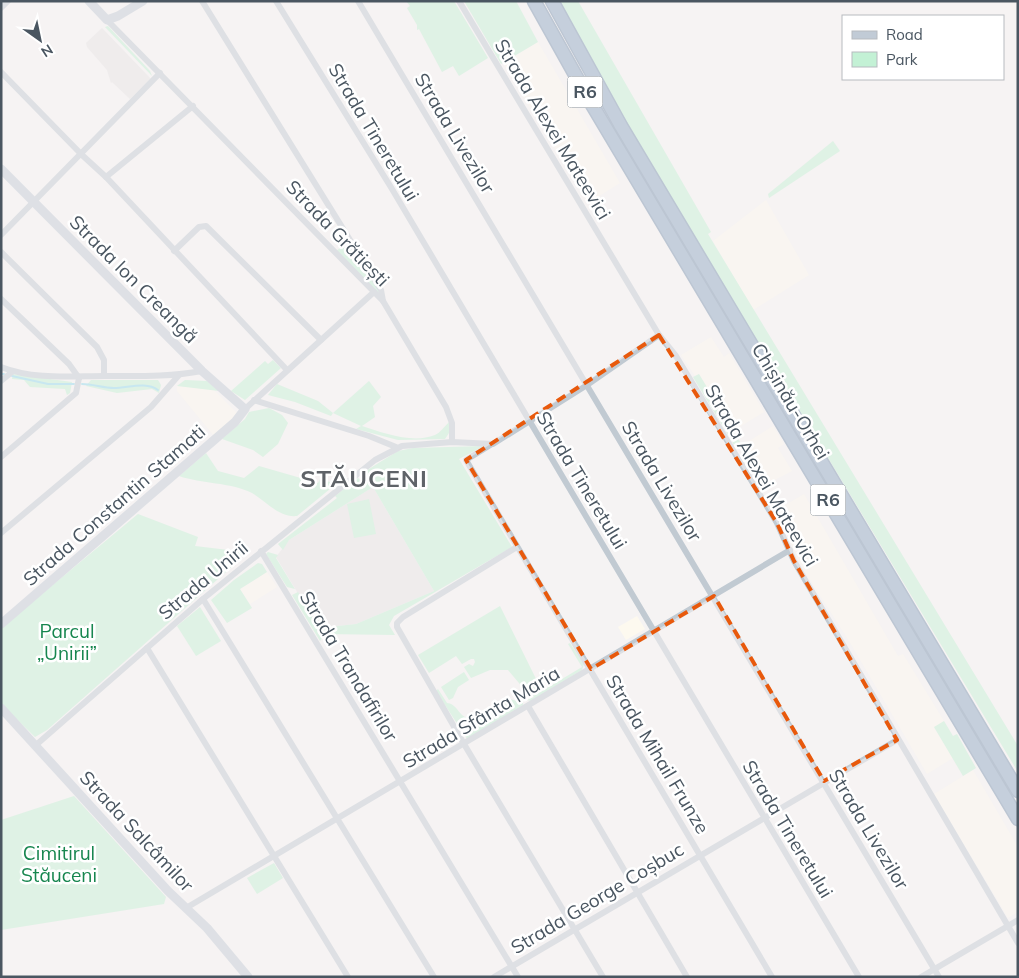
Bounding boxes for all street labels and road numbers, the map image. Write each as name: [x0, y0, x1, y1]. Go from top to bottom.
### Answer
street label: Strada Alexei Mateevici: [490, 34, 616, 224]
street label: Strada Tineretului: [323, 59, 425, 205]
street label: Strada Livezilor: [410, 68, 500, 198]
road number: R6: [568, 76, 602, 108]
street label: Strada Grătiești: [281, 175, 395, 292]
street label: Strada Ion Creangă: [65, 210, 203, 348]
street label: Chișinău-Orhei: [746, 338, 835, 464]
street label: Strada Alexei Mateevici: [700, 380, 824, 570]
street label: Strada Tineretului: [531, 407, 633, 553]
street label: Strada Livezilor: [617, 416, 707, 546]
street label: Strada Constantin Stamati: [18, 419, 210, 591]
road number: R6: [810, 484, 846, 516]
street label: Strada Unirii: [153, 535, 253, 625]
street label: Strada Trandafirilor: [295, 586, 403, 746]
street label: Strada Sfânta Maria: [398, 661, 564, 773]
street label: Strada Mihail Frunze: [601, 670, 715, 838]
street label: Strada Tineretului: [737, 756, 839, 902]
street label: Strada Livezilor: [824, 764, 914, 894]
street label: Strada Salcâmilor: [75, 766, 199, 896]
street label: Strada George Coșbuc: [506, 837, 688, 960]

